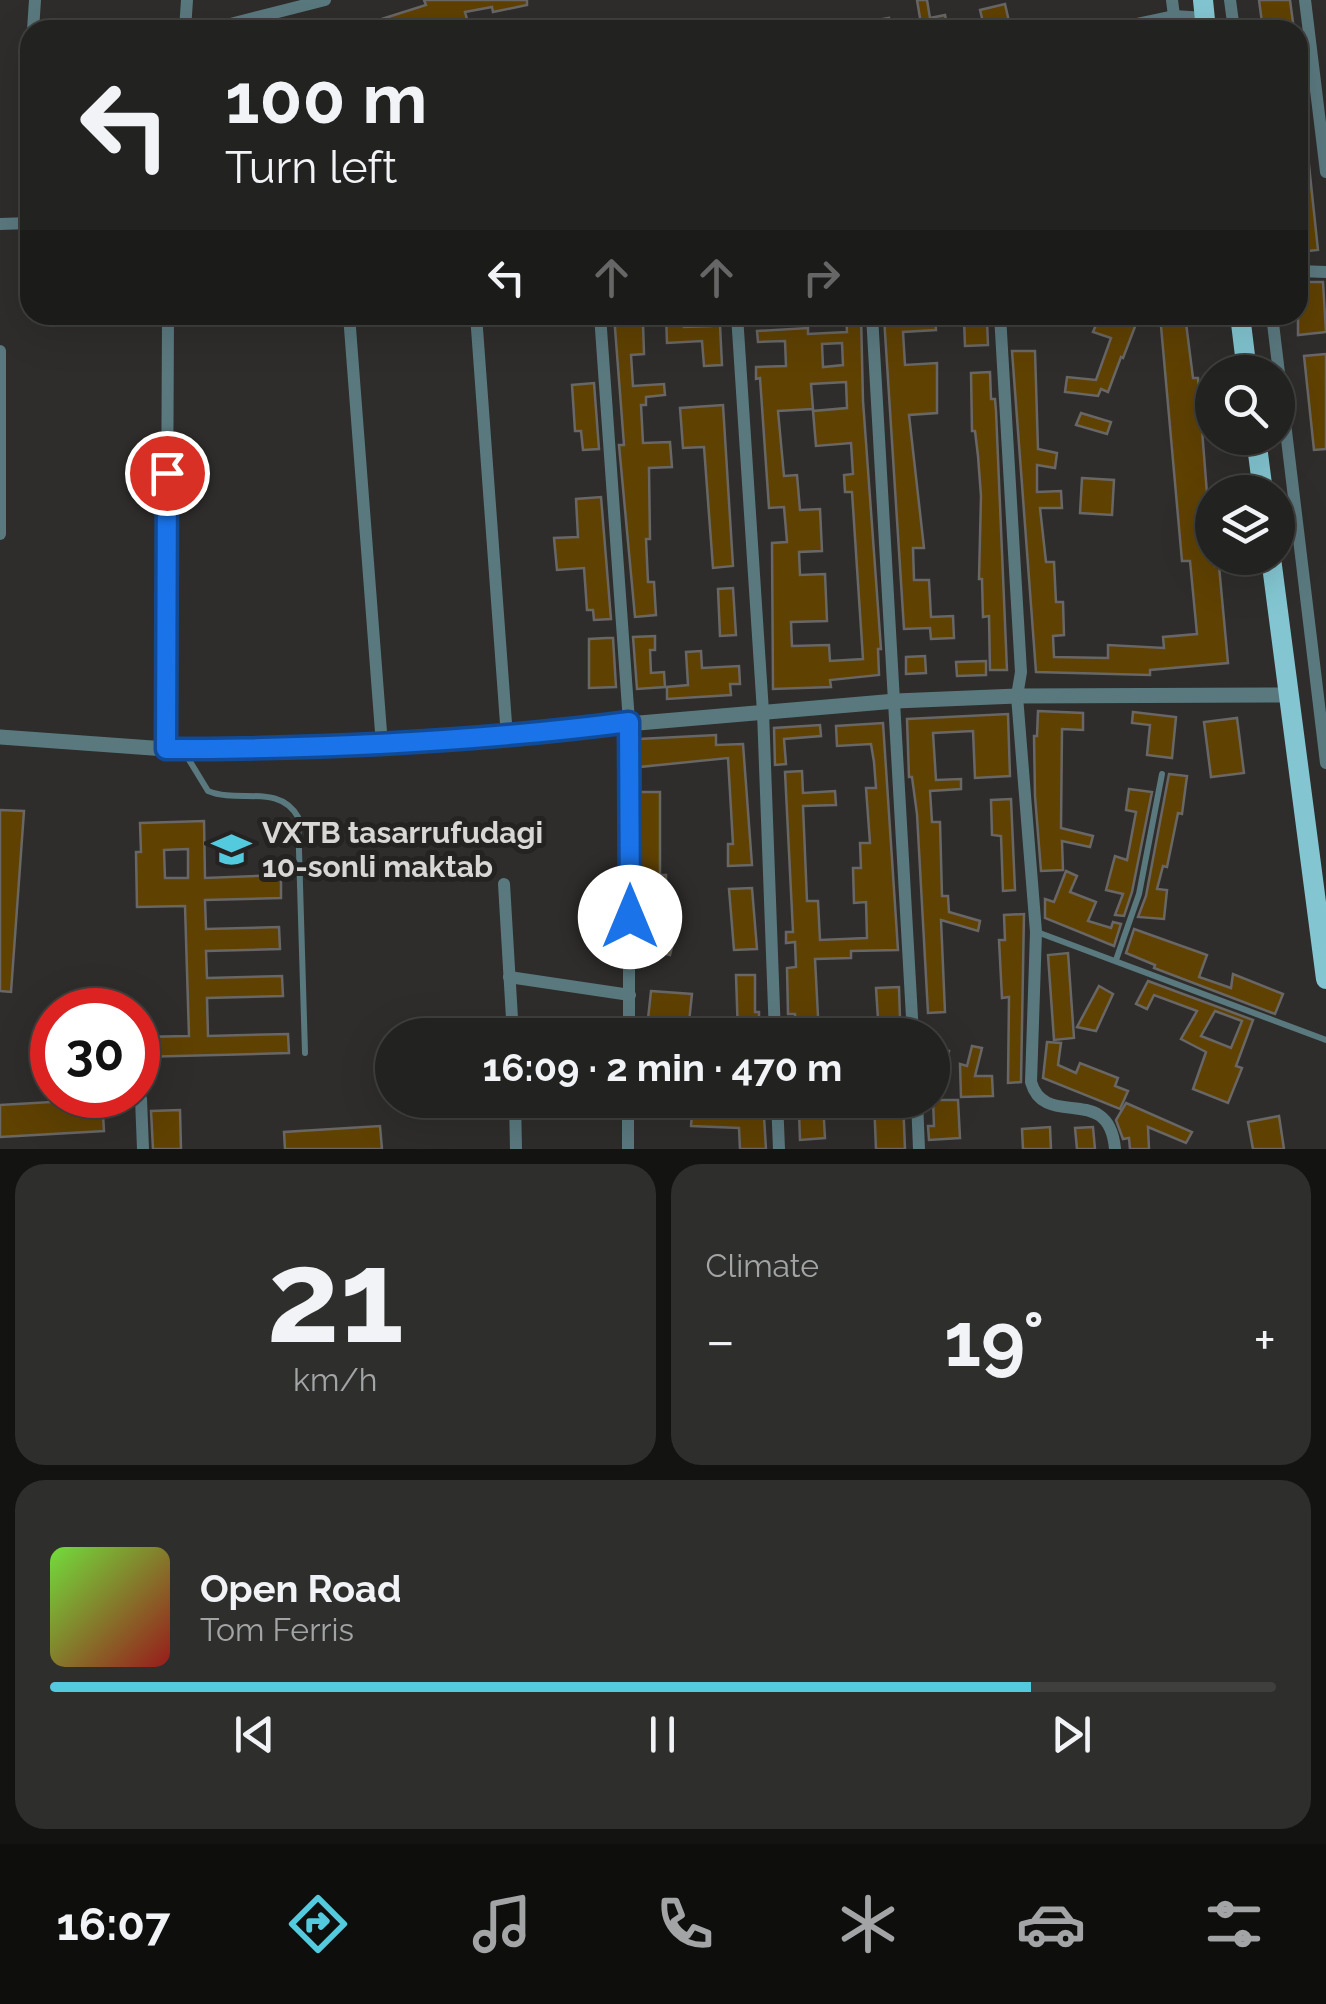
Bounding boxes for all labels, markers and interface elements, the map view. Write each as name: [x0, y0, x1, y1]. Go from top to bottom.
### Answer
text: 100 m: [225, 57, 428, 139]
icon: left: [60, 60, 190, 190]
text: Turn left: [225, 141, 397, 194]
icon: left: [479, 250, 534, 305]
icon: ahead: [584, 250, 639, 305]
icon: ahead: [689, 250, 744, 305]
icon: right: [794, 250, 849, 305]
map controls: [1195, 355, 1295, 575]
button: search: [1195, 355, 1295, 455]
pin: [125, 431, 210, 516]
icon: arrive: [140, 446, 195, 501]
button: layers: [1195, 475, 1295, 575]
place label: VXTB tasarrufudagi 10-sonli maktab: [262, 815, 543, 884]
school or university icon: VXTB tasarrufudagi 10-sonli maktab: [211, 829, 253, 871]
position arrow: [578, 865, 682, 969]
speed limit sign: 30: [30, 988, 160, 1118]
text: 16:09 · 2 min · 470 m: [483, 1045, 842, 1090]
text: 21: [266, 1220, 404, 1372]
text: Climate: [706, 1247, 819, 1284]
text: 19°: [944, 1295, 1044, 1384]
text: −: [706, 1308, 735, 1373]
text: +: [1253, 1308, 1276, 1373]
text: km/h: [293, 1361, 377, 1398]
text: Open Road: [200, 1566, 401, 1611]
text: Tom Ferris: [200, 1611, 354, 1648]
icon: previous: [227, 1707, 282, 1762]
icon: pause: [635, 1707, 690, 1762]
icon: next: [1044, 1707, 1099, 1762]
icon: directions: [283, 1889, 353, 1959]
icon: music: [467, 1889, 537, 1959]
icon: phone: [650, 1889, 720, 1959]
icon: climate: [833, 1889, 903, 1959]
icon: car: [1016, 1889, 1086, 1959]
icon: filters: [1199, 1889, 1269, 1959]
text: 16:07: [57, 1898, 170, 1951]

